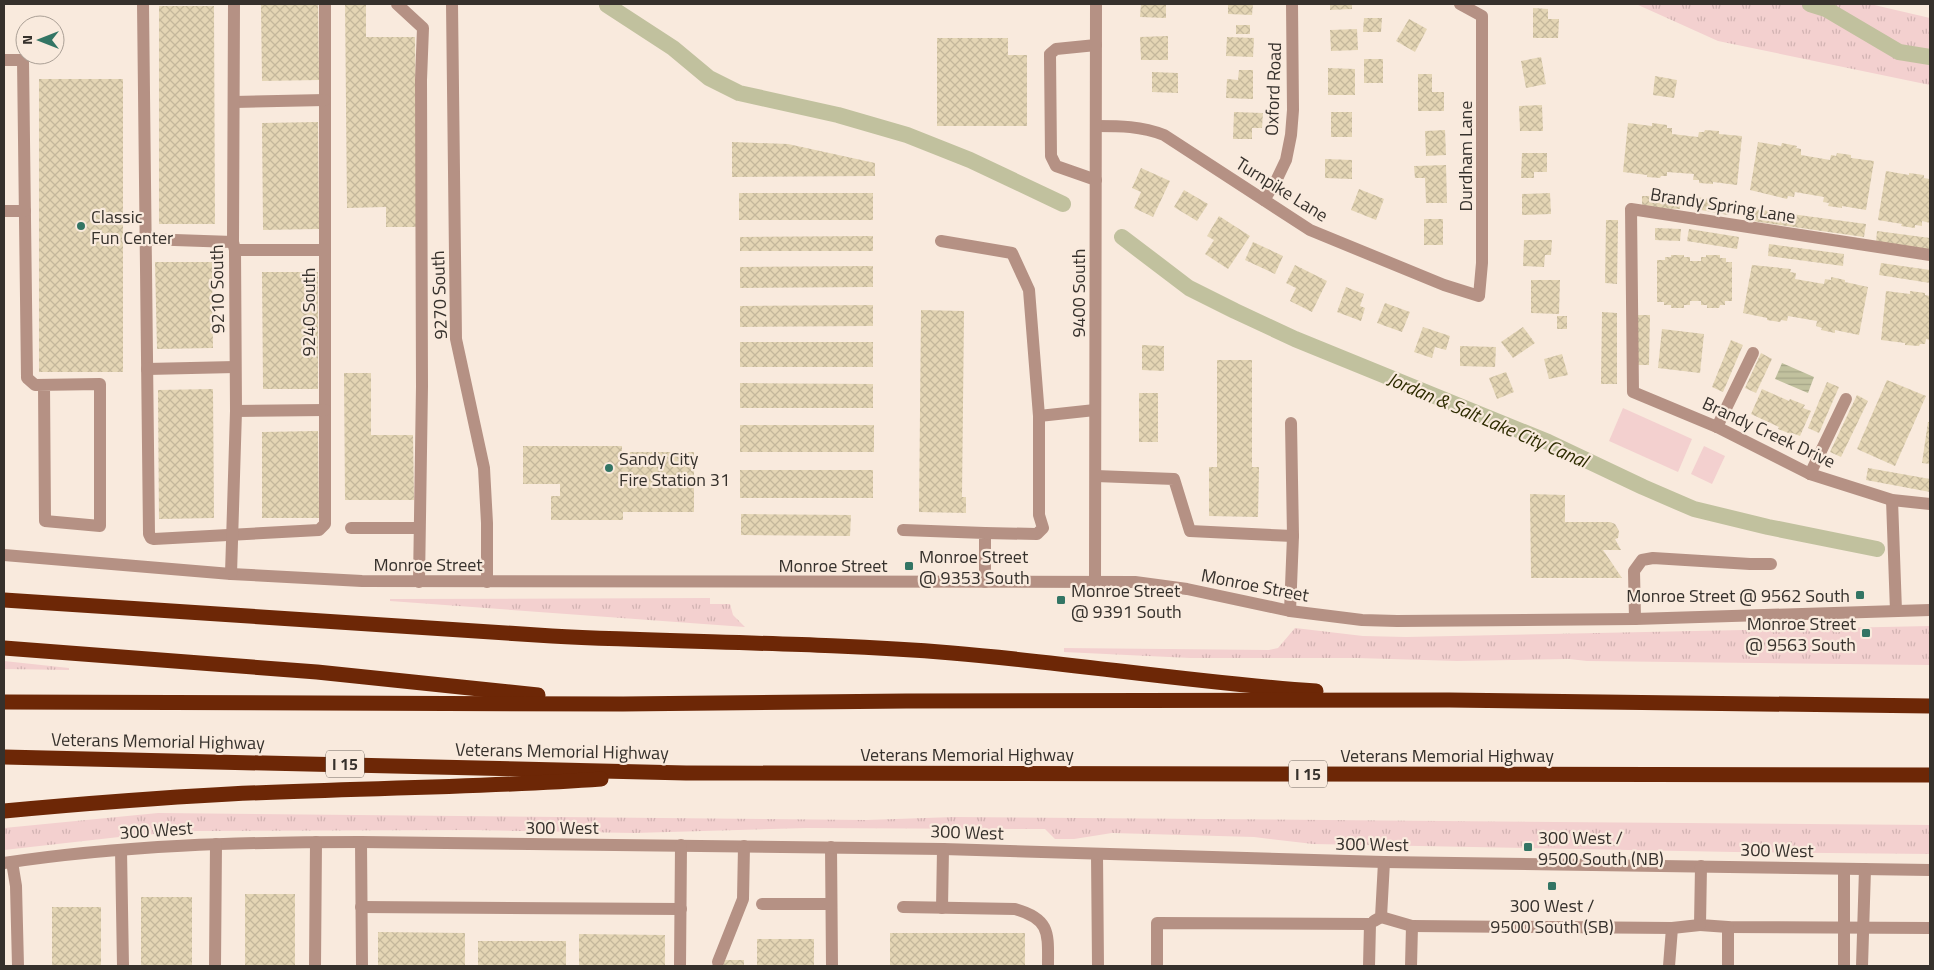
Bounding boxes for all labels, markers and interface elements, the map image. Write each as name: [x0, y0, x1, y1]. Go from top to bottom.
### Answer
north arrow: [15, 15, 65, 65]
text: N: [16, 35, 37, 45]
street label: Oxford Road: [1258, 42, 1288, 136]
street label: Durdham Lane: [1452, 101, 1479, 211]
street label: Turnpike Lane: [1230, 150, 1334, 228]
street label: Brandy Spring Lane: [1648, 180, 1798, 230]
place label: Classic Fun Center: [91, 203, 173, 251]
marker: Classic Fun Center: [75, 220, 87, 232]
street label: 9210 South: [203, 244, 231, 334]
street label: 9400 South: [1065, 248, 1092, 338]
street label: 9270 South: [424, 250, 454, 340]
street label: 9240 South: [295, 267, 322, 357]
water label: Jordan & Salt Lake City Canal: [1383, 364, 1594, 475]
street label: Brandy Creek Drive: [1698, 389, 1840, 475]
place label: Sandy City Fire Station 31: [619, 445, 730, 493]
marker: Sandy City Fire Station 31: [603, 462, 615, 474]
place label: Monroe Street @ 9353 South: [919, 543, 1030, 591]
street label: Monroe Street: [373, 551, 483, 578]
street label: Monroe Street: [778, 552, 888, 579]
marker: Monroe Street @ 9353 South: [903, 560, 915, 572]
street label: Monroe Street: [1199, 561, 1312, 609]
place label: Monroe Street @ 9391 South: [1071, 577, 1182, 625]
place label: Monroe Street @ 9562 South: [1626, 582, 1850, 609]
marker: Monroe Street @ 9562 South: [1854, 589, 1866, 601]
marker: Monroe Street @ 9391 South: [1055, 594, 1067, 606]
place label: Monroe Street @ 9563 South: [1745, 610, 1857, 658]
marker: Monroe Street @ 9563 South: [1860, 627, 1872, 639]
street label: Veterans Memorial Highway: [51, 726, 265, 756]
street label: Veterans Memorial Highway: [455, 736, 669, 766]
street label: Veterans Memorial Highway: [860, 741, 1074, 768]
street label: Veterans Memorial Highway: [1340, 742, 1554, 769]
road number: I 15: [326, 751, 364, 778]
road number: I 15: [1289, 761, 1327, 788]
street label: 300 West: [118, 814, 194, 846]
street label: 300 West: [525, 814, 599, 841]
street label: 300 West: [930, 817, 1005, 847]
place label: 300 West / 9500 South (NB): [1538, 824, 1664, 872]
street label: 300 West: [1335, 830, 1410, 858]
street label: 300 West: [1740, 836, 1815, 864]
marker: 300 West / 9500 South (NB): [1522, 841, 1534, 853]
marker: 300 West / 9500 South (SB): [1546, 880, 1558, 892]
place label: 300 West / 9500 South (SB): [1490, 892, 1614, 940]

